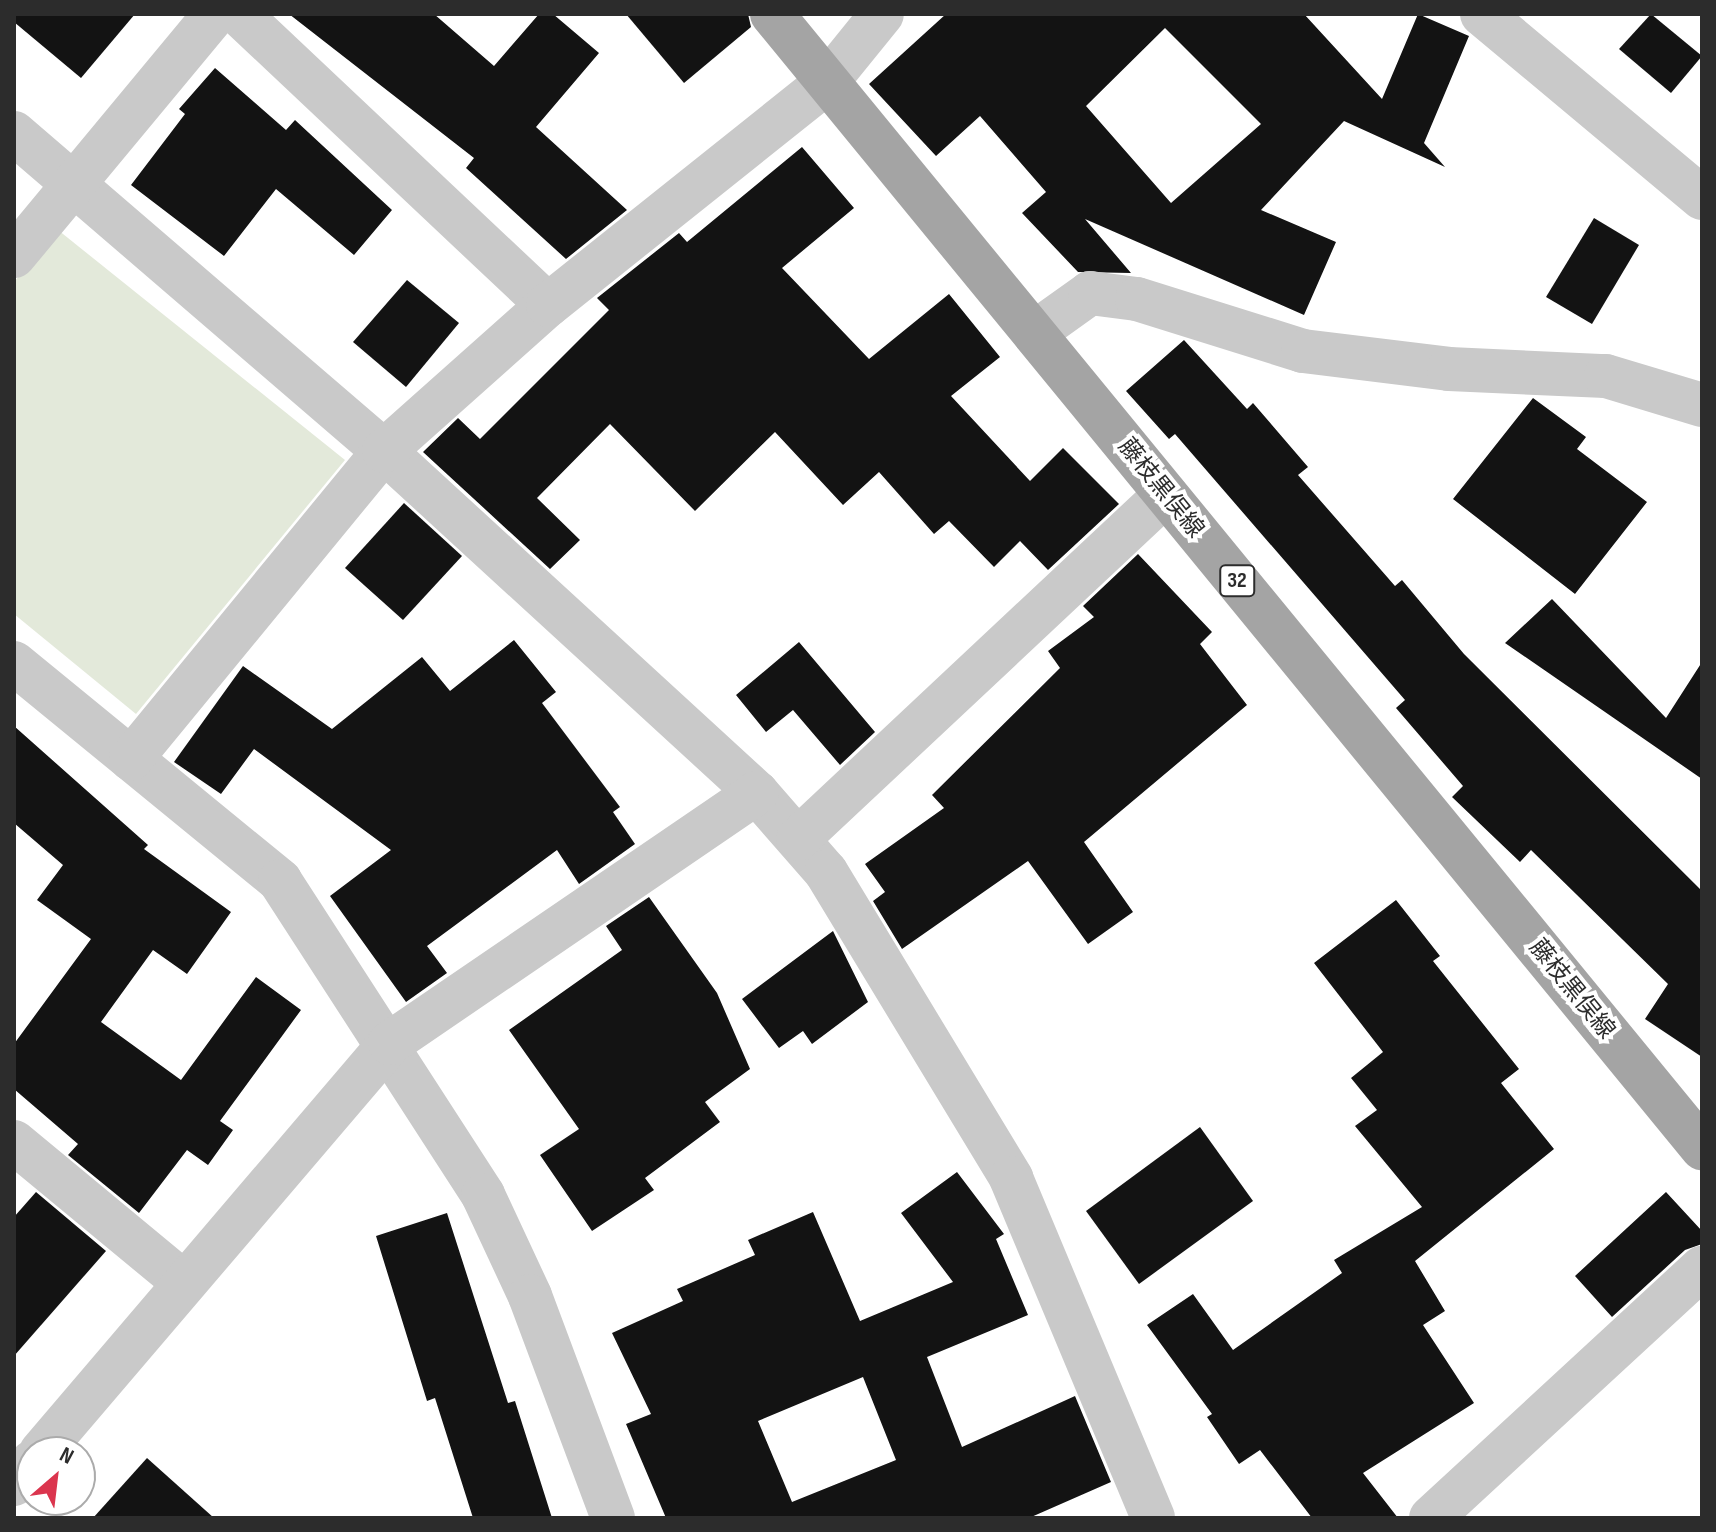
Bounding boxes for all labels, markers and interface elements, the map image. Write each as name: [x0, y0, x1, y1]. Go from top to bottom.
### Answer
street label: 藤枝黒俣線: [1112, 432, 1210, 544]
road number: 32: [1219, 563, 1255, 599]
street label: 藤枝黒俣線: [1523, 933, 1621, 1045]
north arrow: [16, 1436, 96, 1516]
text: N: [55, 1441, 78, 1471]

